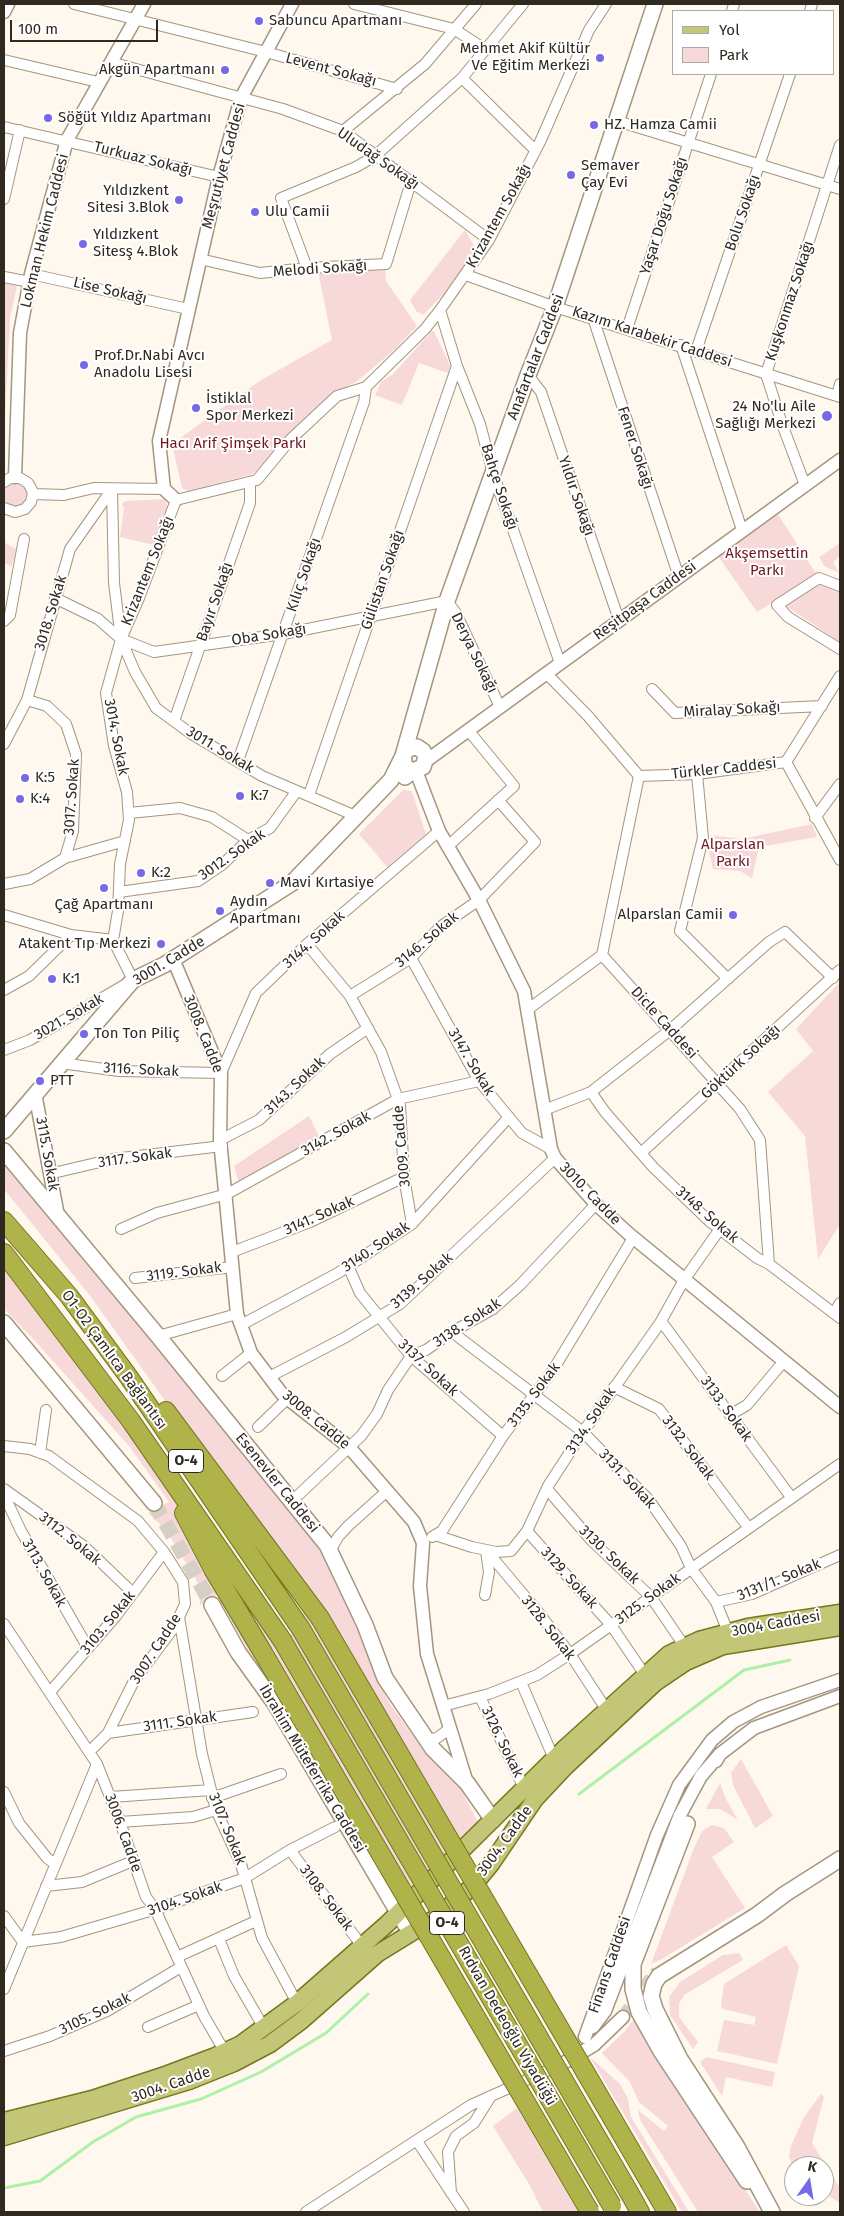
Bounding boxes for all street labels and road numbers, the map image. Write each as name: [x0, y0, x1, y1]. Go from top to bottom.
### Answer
street label: Levent Sokağı: [284, 49, 378, 91]
street label: Meşrutiyet Caddesi: [199, 101, 249, 231]
street label: Uludağ Sokağı: [333, 124, 423, 194]
street label: Turkuaz Sokağı: [92, 138, 194, 180]
street label: Lokman Hekim Caddesi: [17, 152, 73, 310]
street label: Yaşar Doğu Sokağı: [636, 155, 692, 277]
street label: Krizantem Sokağı: [463, 161, 535, 271]
street label: Bolu Sokağı: [722, 173, 764, 253]
street label: Kuşkonmaz Sokağı: [762, 239, 818, 363]
street label: Melodi Sokağı: [272, 257, 368, 281]
street label: Lise Sokağı: [71, 274, 149, 308]
street label: Anafartalar Caddesi: [504, 291, 568, 423]
street label: Kazım Karabekir Caddesi: [570, 303, 734, 371]
street label: Fener Sokağı: [613, 404, 657, 492]
street label: Bahçe Sokağı: [477, 442, 521, 532]
street label: Yıldır Sokağı: [554, 454, 598, 538]
street label: Krizantem Sokağı: [118, 513, 178, 629]
street label: Gülistan Sokağı: [357, 528, 409, 632]
street label: Kılıç Sokağı: [283, 536, 325, 614]
street label: Reşitpaşa Caddesi: [590, 558, 700, 644]
street label: Bayır Sokağı: [193, 560, 237, 644]
street label: 3018. Sokak: [31, 573, 71, 653]
street label: Derya Sokağı: [447, 610, 501, 696]
street label: Oba Sokağı: [230, 620, 308, 650]
street label: 3014. Sokak: [100, 697, 132, 777]
street label: Miralay Sokağı: [683, 698, 781, 722]
street label: 3011. Sokak: [183, 723, 257, 777]
street label: Türkler Caddesi: [671, 755, 777, 783]
street label: 3017. Sokak: [60, 758, 84, 836]
street label: 3012. Sokak: [195, 825, 269, 885]
street label: 3144. Sokak: [279, 907, 349, 973]
street label: 3146. Sokak: [392, 908, 462, 972]
street label: 3001. Cadde: [130, 933, 208, 989]
street label: Dicle Caddesi: [627, 983, 701, 1063]
street label: 3021. Sokak: [31, 990, 107, 1044]
street label: 3008. Cadde: [179, 992, 227, 1076]
street label: Göktürk Sokağı: [698, 1021, 784, 1103]
street label: 3147. Sokak: [444, 1025, 498, 1099]
street label: 3143. Sokak: [261, 1053, 329, 1119]
street label: 3116. Sokak: [103, 1059, 179, 1081]
street label: 3009. Cadde: [389, 1104, 415, 1188]
street label: 3142. Sokak: [298, 1108, 374, 1160]
street label: 3115. Sokak: [32, 1115, 62, 1193]
street label: 3117. Sokak: [97, 1144, 173, 1172]
street label: 3010. Cadde: [556, 1159, 624, 1229]
street label: 3148. Sokak: [672, 1183, 742, 1247]
street label: 3141. Sokak: [281, 1193, 357, 1239]
street label: 3140. Sokak: [339, 1218, 413, 1276]
street label: 3139. Sokak: [387, 1249, 457, 1313]
street label: 3119. Sokak: [145, 1258, 223, 1286]
street label: O1-O2 Çamlıca Bağlantısı: [57, 1287, 171, 1433]
street label: 3138. Sokak: [430, 1294, 504, 1352]
street label: 3137. Sokak: [394, 1336, 462, 1400]
street label: 3135. Sokak: [504, 1359, 564, 1431]
street label: 3133. Sokak: [696, 1373, 756, 1445]
street label: 3134. Sokak: [562, 1384, 620, 1458]
street label: 3008. Cadde: [279, 1387, 353, 1453]
street label: 3132. Sokak: [658, 1412, 718, 1484]
street label: Esenevler Caddesi: [231, 1429, 323, 1537]
street label: 3131. Sokak: [595, 1445, 659, 1513]
road number: O-4: [168, 1450, 204, 1472]
street label: 3112. Sokak: [35, 1508, 105, 1570]
street label: 3130. Sokak: [575, 1522, 643, 1588]
street label: 3113. Sokak: [18, 1536, 70, 1610]
street label: 3129. Sokak: [537, 1544, 601, 1612]
street label: 3131/1. Sokak: [735, 1555, 823, 1605]
street label: 3125. Sokak: [612, 1569, 684, 1629]
street label: 3103. Sokak: [77, 1587, 139, 1659]
street label: 3128. Sokak: [517, 1592, 579, 1664]
street label: 3004 Caddesi: [730, 1607, 822, 1641]
street label: 3007. Cadde: [126, 1610, 186, 1688]
street label: İbrahim Müteferrika Caddesi: [255, 1682, 369, 1856]
street label: 3126. Sokak: [477, 1704, 527, 1780]
street label: 3111. Sokak: [142, 1708, 218, 1736]
street label: 3107. Sokak: [204, 1790, 250, 1868]
street label: 3006. Cadde: [100, 1791, 146, 1875]
street label: 3004. Cadde: [474, 1802, 536, 1880]
street label: 3108. Sokak: [295, 1861, 357, 1935]
street label: 3104. Sokak: [145, 1878, 225, 1920]
road number: O-4: [430, 1912, 464, 1935]
street label: Finans Caddesi: [585, 1914, 635, 2016]
street label: Rıdvan Dedeoğlu Viyadüğü: [454, 1943, 560, 2109]
street label: 3105. Sokak: [56, 1989, 134, 2039]
street label: 3004. Cadde: [129, 2063, 213, 2107]

